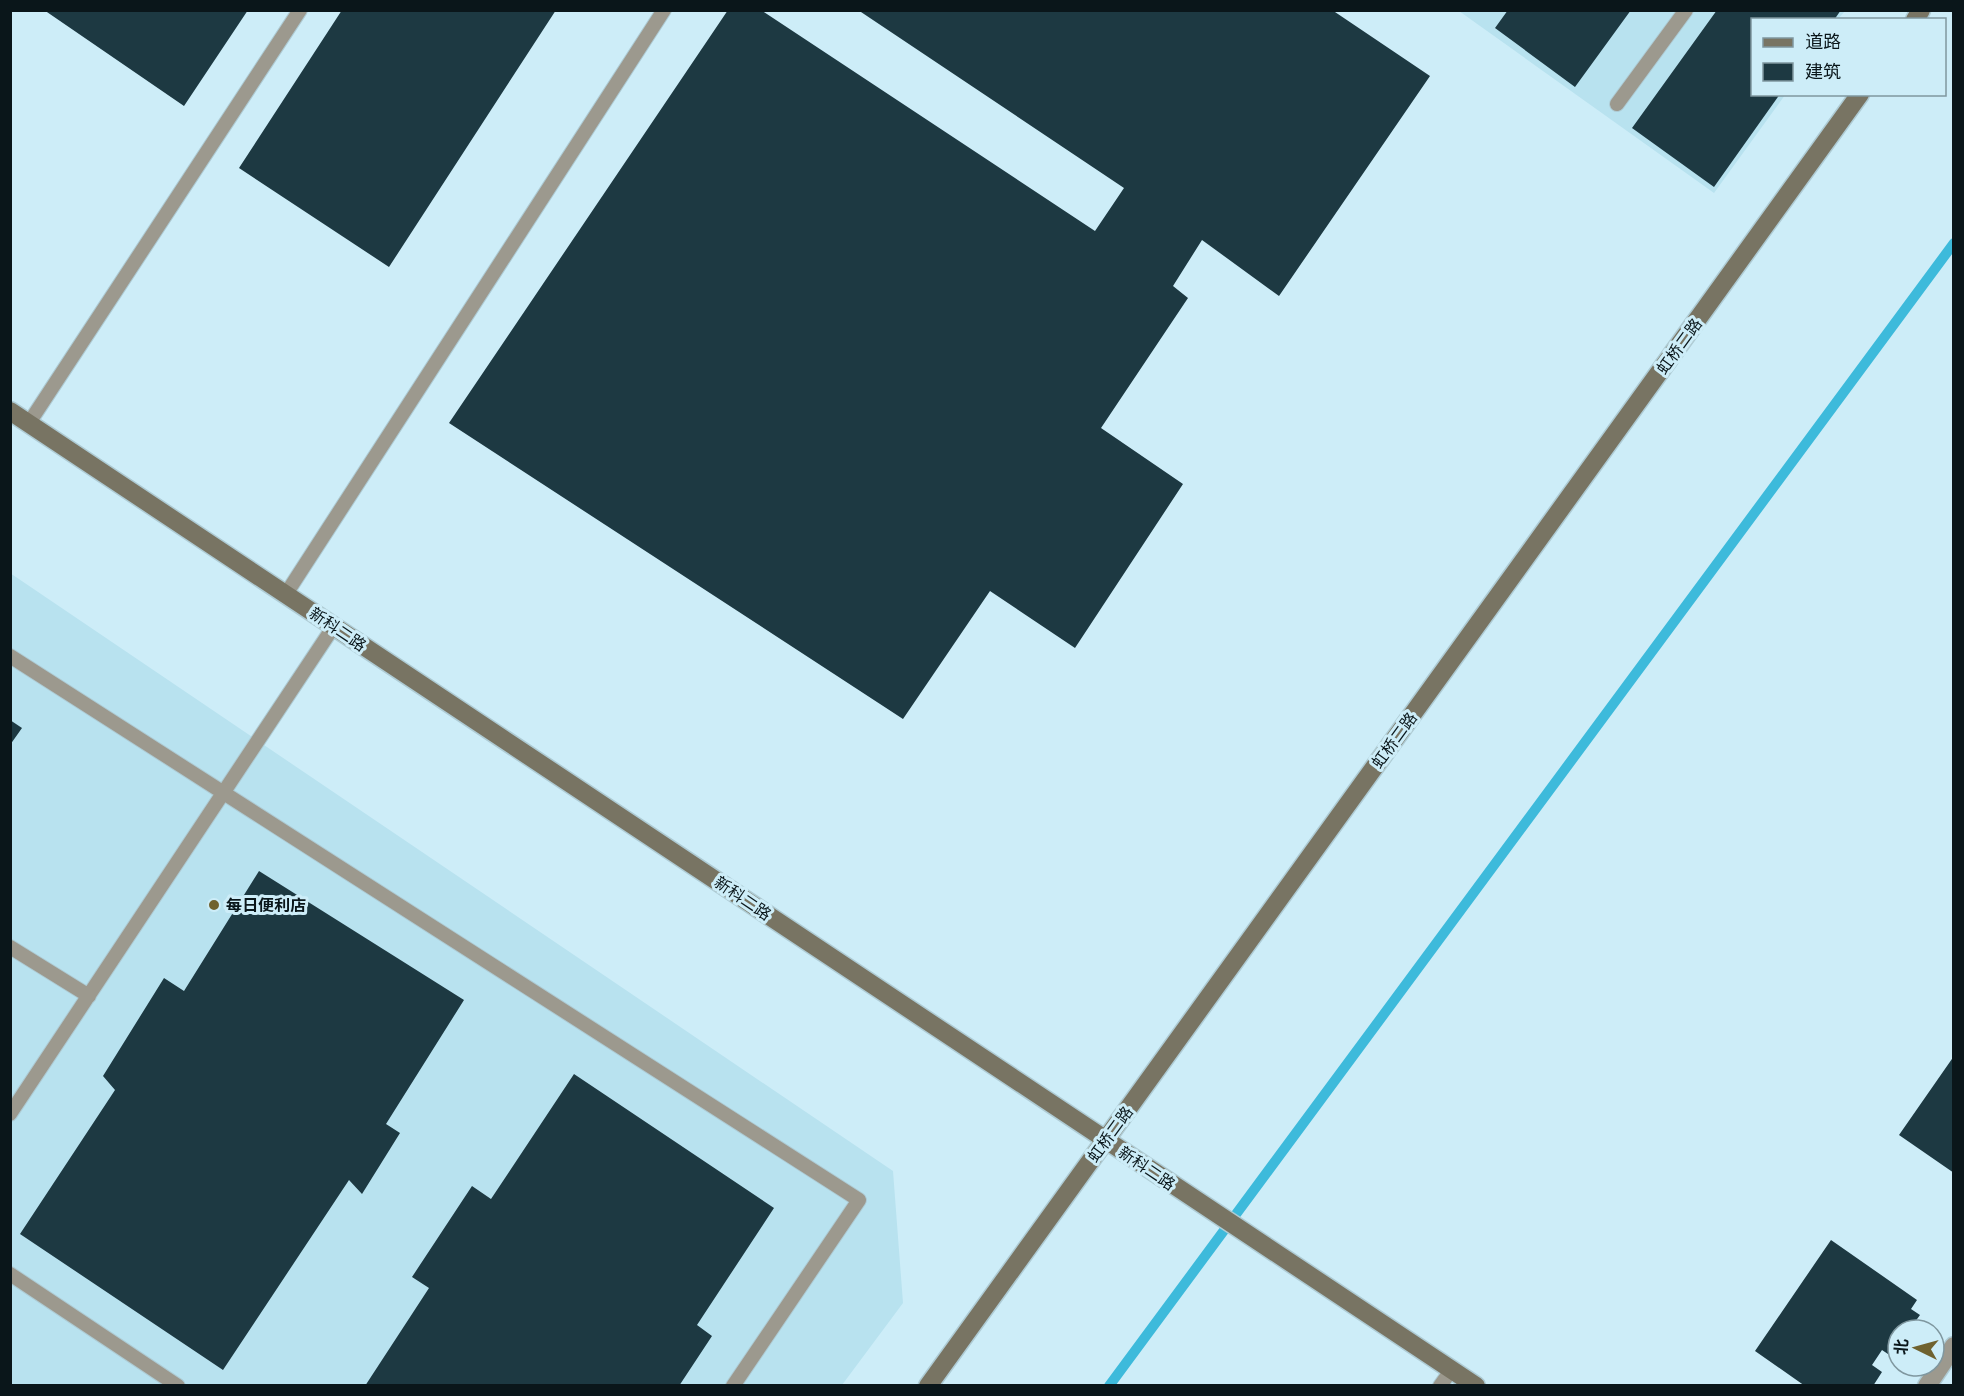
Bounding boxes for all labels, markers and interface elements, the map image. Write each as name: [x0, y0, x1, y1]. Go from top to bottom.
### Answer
legend: [1751, 18, 1946, 96]
text: 道路: [1805, 31, 1841, 53]
text: 建筑: [1805, 61, 1841, 83]
street label: 虹桥二路: [1653, 315, 1706, 378]
street label: 新科二路: [306, 604, 370, 655]
street label: 虹桥二路: [1368, 709, 1421, 772]
street label: 新科二路: [711, 873, 775, 924]
place label: 每日便利店: [226, 896, 306, 915]
marker: 每日便利店: [207, 898, 221, 912]
street label: 虹桥二路: [1084, 1103, 1137, 1166]
street label: 新科二路: [1115, 1143, 1179, 1194]
north arrow: [1886, 1318, 1946, 1378]
text: 北: [1891, 1338, 1912, 1356]

